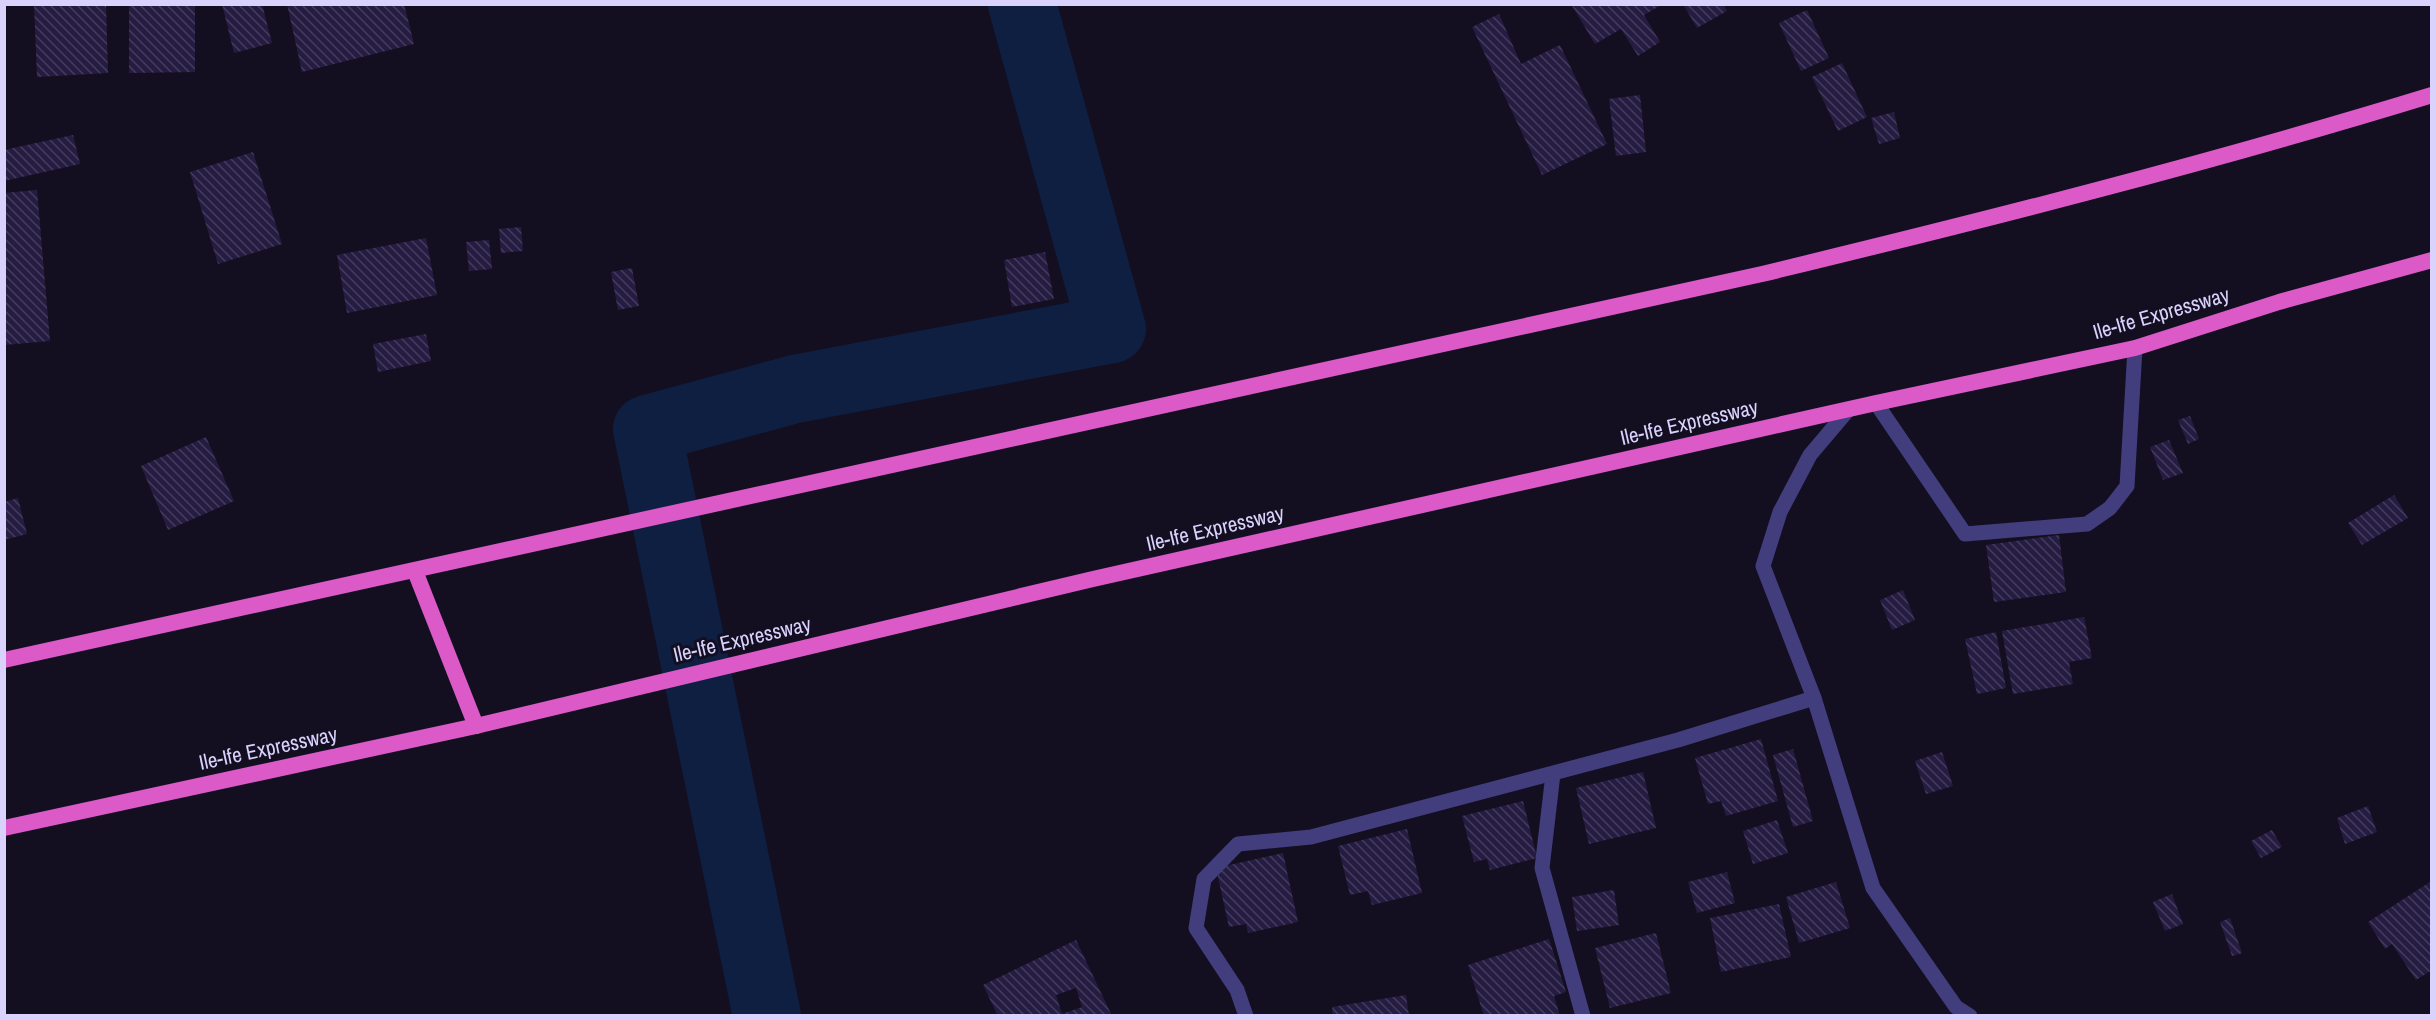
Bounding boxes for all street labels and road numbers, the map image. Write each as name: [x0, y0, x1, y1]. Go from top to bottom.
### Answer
street label: Ile-Ife Expressway: [2089, 280, 2233, 346]
street label: Ile-Ife Expressway: [1617, 392, 1761, 452]
street label: Ile-Ife Expressway: [1143, 498, 1287, 558]
street label: Ile-Ife Expressway: [670, 609, 814, 669]
street label: Ile-Ife Expressway: [196, 719, 340, 777]

